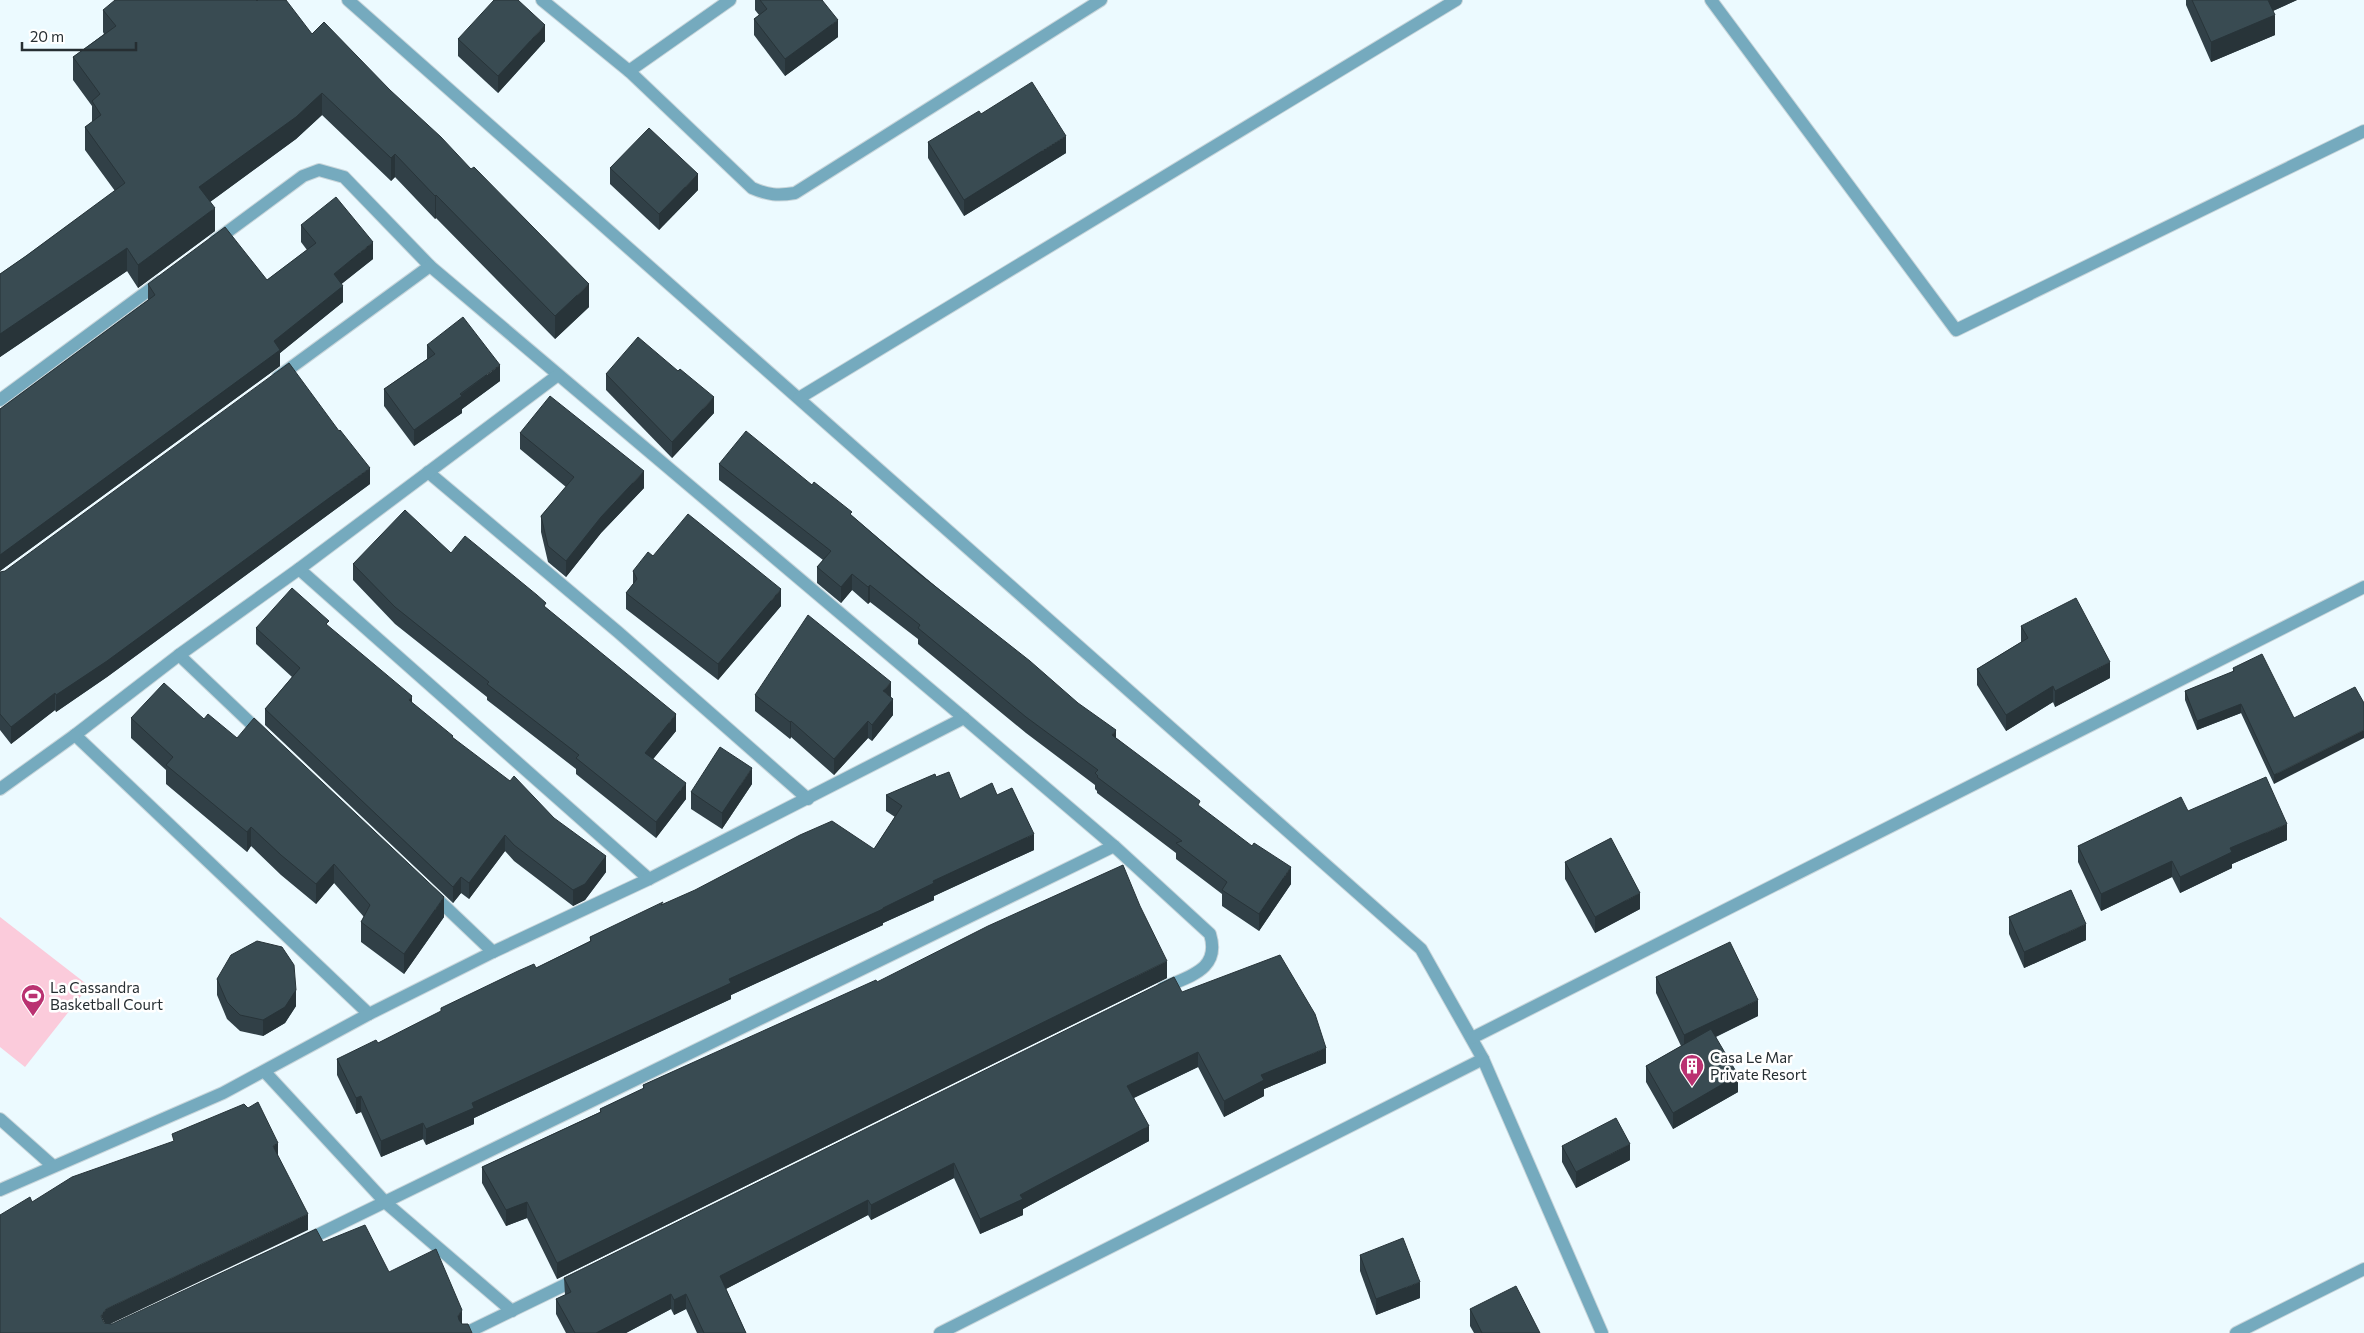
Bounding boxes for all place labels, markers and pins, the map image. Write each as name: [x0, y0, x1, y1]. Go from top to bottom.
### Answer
place label: La Cassandra Basketball Court: [50, 978, 163, 1013]
sports icon: La Cassandra Basketball Court: [20, 983, 46, 1017]
place label: Casa Le Mar Private Resort: [1710, 1048, 1807, 1083]
building icon: Casa Le Mar Private Resort: [1679, 1053, 1705, 1087]

